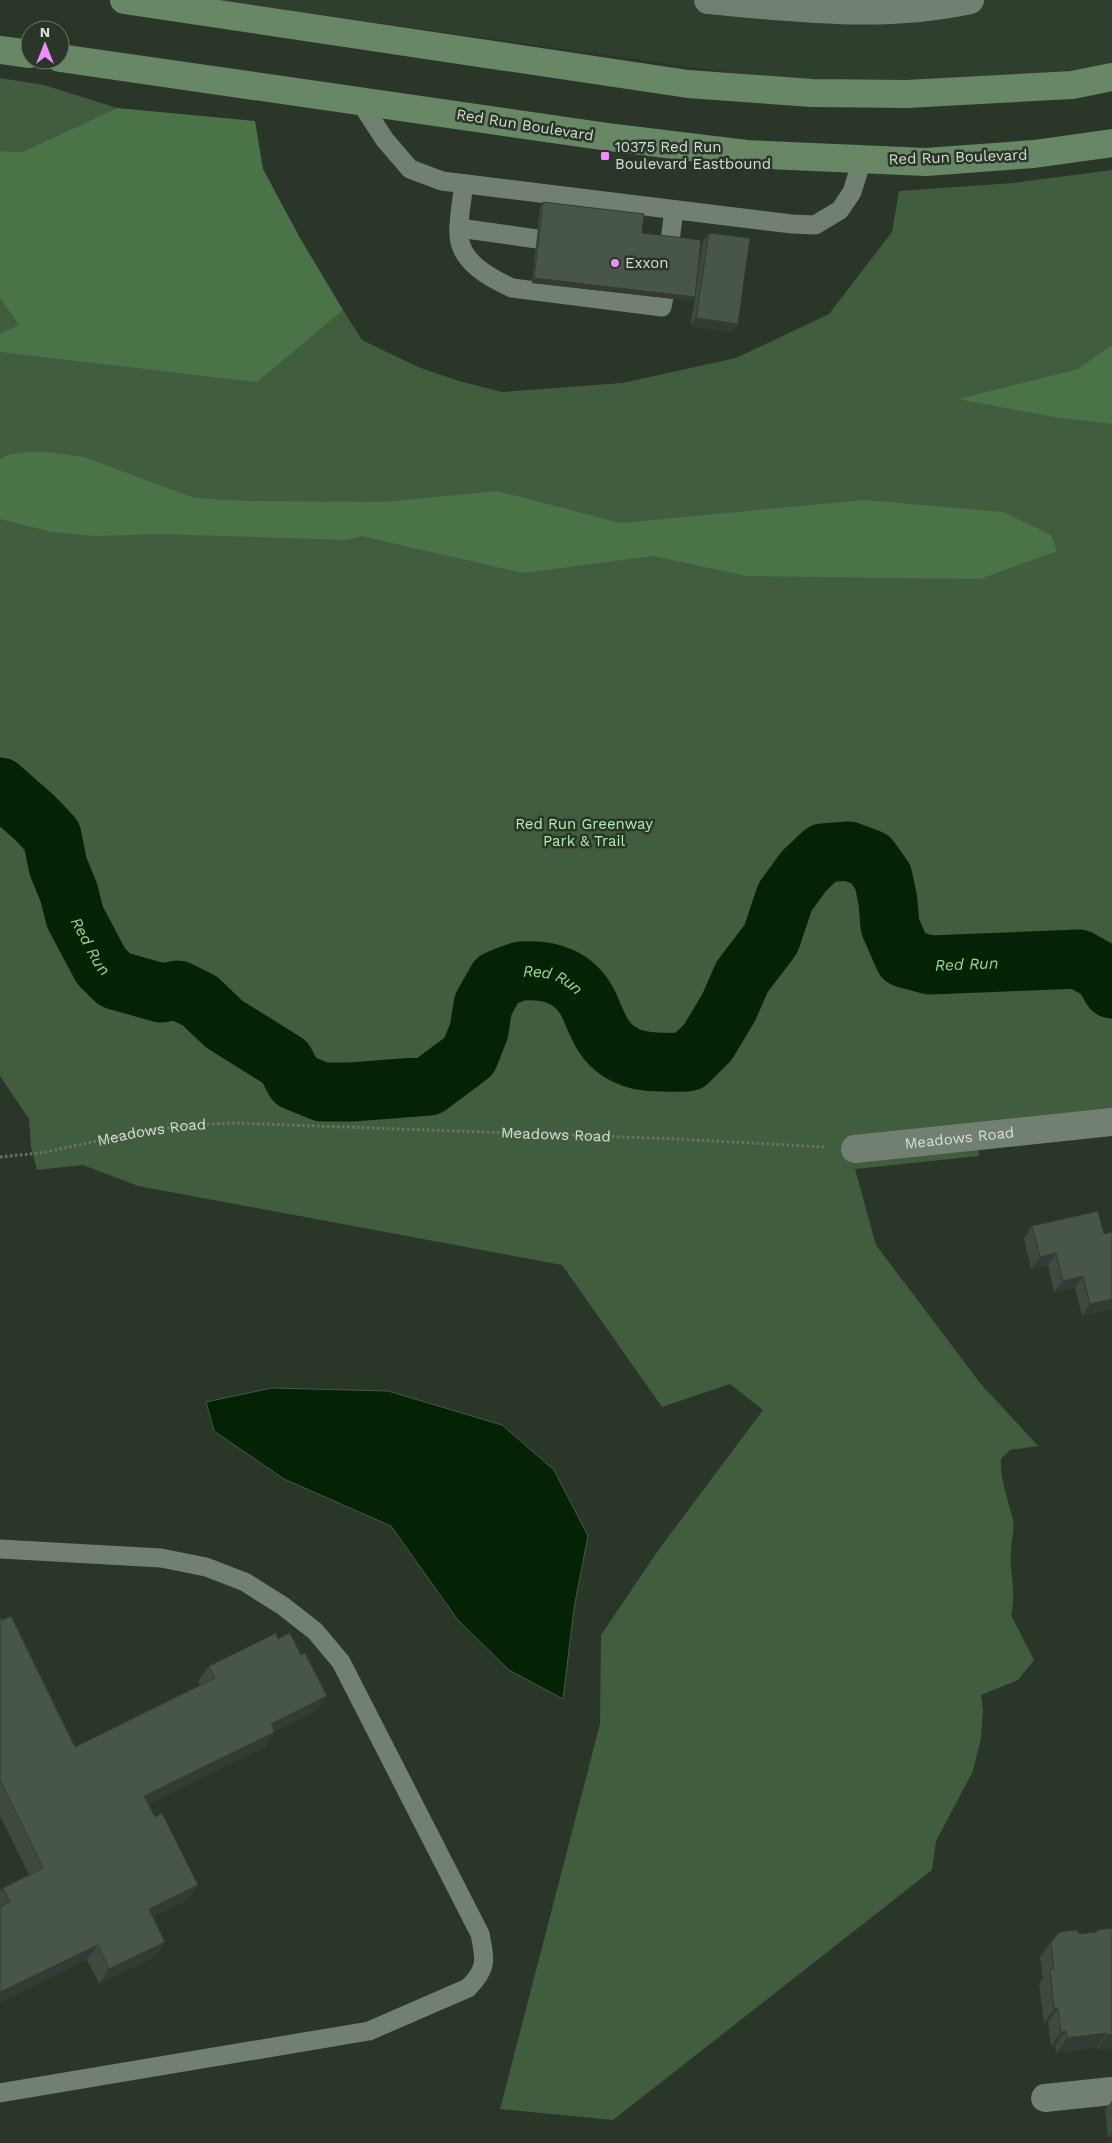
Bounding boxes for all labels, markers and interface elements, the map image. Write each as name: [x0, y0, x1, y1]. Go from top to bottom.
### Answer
north arrow: [20, 20, 70, 70]
text: N: [40, 24, 50, 40]
street label: Red Run Boulevard: [455, 105, 595, 145]
place label: 10375 Red Run Boulevard Eastbound: [615, 138, 771, 173]
street label: Red Run Boulevard: [888, 146, 1028, 168]
marker: 10375 Red Run Boulevard Eastbound: [599, 150, 611, 162]
place label: Exxon: [625, 254, 669, 272]
marker: Exxon: [609, 257, 621, 269]
park label: Red Run Greenway Park & Trail: [515, 815, 653, 850]
water label: Red Run: [67, 914, 114, 979]
water label: Red Run: [934, 953, 999, 974]
water label: Red Run: [523, 961, 587, 998]
street label: Meadows Road: [96, 1115, 207, 1150]
street label: Meadows Road: [904, 1123, 1015, 1153]
street label: Meadows Road: [500, 1124, 611, 1146]

